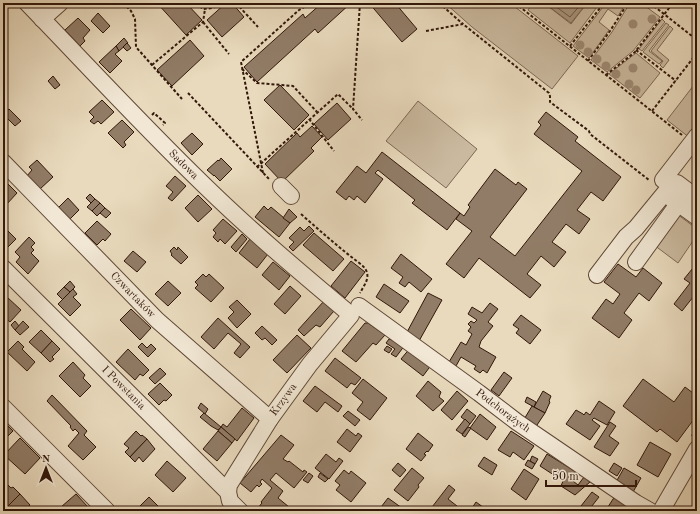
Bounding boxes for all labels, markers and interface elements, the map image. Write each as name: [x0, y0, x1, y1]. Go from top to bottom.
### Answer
street label: Sadowa: [166, 148, 201, 182]
street label: Czwartaków: [108, 270, 158, 321]
street label: I Powstania: [100, 364, 148, 412]
street label: Krzywa: [269, 381, 300, 418]
street label: Podchorążych: [473, 387, 532, 435]
north arrow: [26, 448, 66, 488]
text: N: [42, 454, 51, 465]
scale bar: [546, 462, 636, 488]
text: 50 m: [552, 470, 579, 483]

